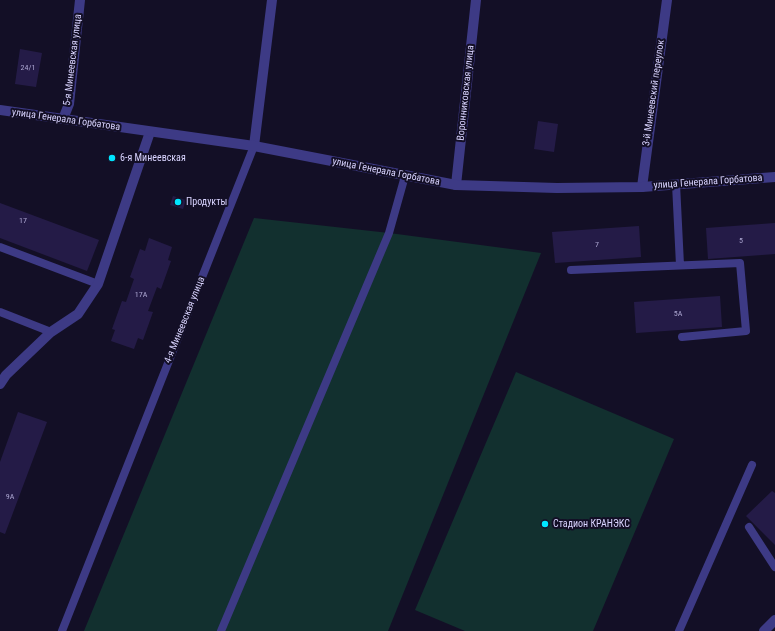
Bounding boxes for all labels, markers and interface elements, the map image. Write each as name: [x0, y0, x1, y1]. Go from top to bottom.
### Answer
street label: 5-я Минеевская улица: [61, 14, 85, 106]
street label: 3-й Минеевский переулок: [641, 39, 667, 147]
street label: Воронниковская улица: [455, 45, 477, 141]
house number: 24/1: [21, 63, 35, 73]
street label: улица Генерала Горбатова: [11, 106, 121, 134]
place label: 6-я Минеевская: [120, 152, 186, 164]
marker: 6-я Минеевская: [107, 153, 117, 163]
street label: улица Генерала Горбатова: [331, 156, 441, 188]
street label: улица Генерала Горбатова: [653, 172, 763, 192]
place label: Продукты: [186, 196, 227, 208]
marker: Продукты: [173, 197, 183, 207]
house number: 17: [19, 216, 27, 226]
house number: 5: [739, 236, 743, 246]
house number: 7: [595, 240, 599, 250]
street label: 4-я Минеевская улица: [162, 275, 208, 365]
house number: 17А: [135, 290, 147, 300]
house number: 5А: [674, 309, 682, 319]
house number: 9А: [6, 492, 14, 502]
place label: Стадион КРАНЭКС: [553, 518, 630, 530]
marker: Стадион КРАНЭКС: [540, 519, 550, 529]

